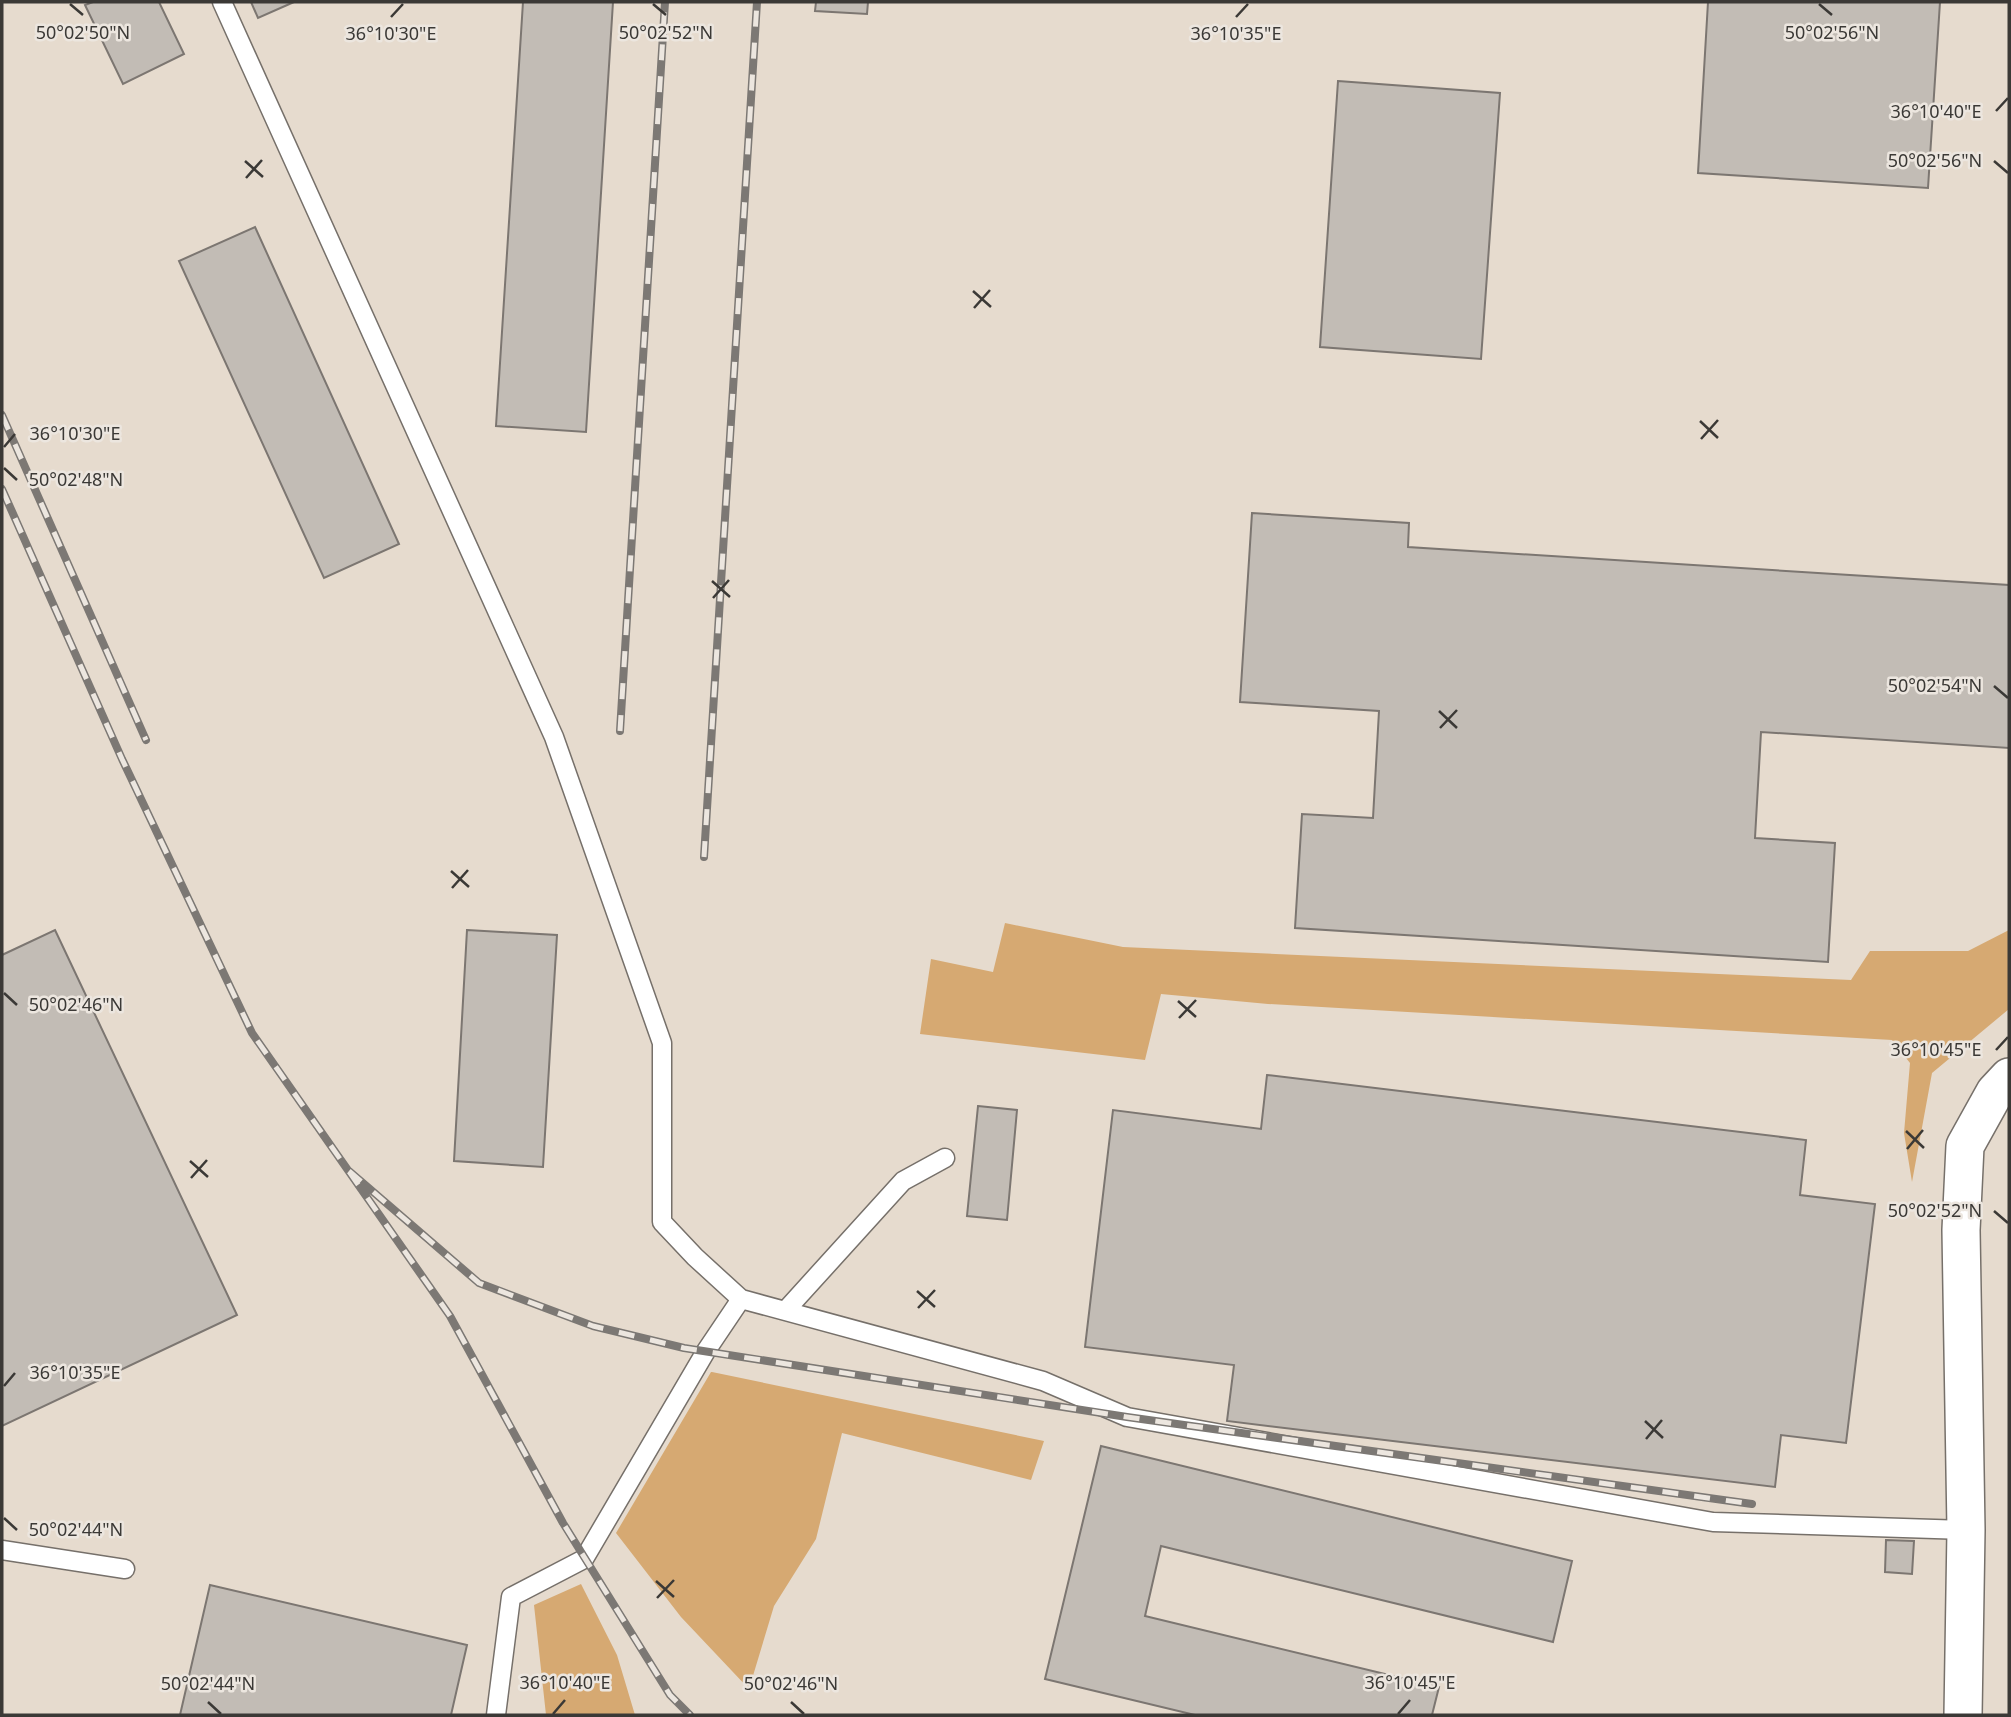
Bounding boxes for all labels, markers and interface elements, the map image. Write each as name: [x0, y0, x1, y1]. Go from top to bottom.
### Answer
text: 50°02'50"N: [36, 20, 130, 44]
text: 50°02'52"N: [619, 20, 713, 44]
text: 50°02'56"N: [1785, 20, 1879, 44]
text: 36°10'30"E: [346, 21, 436, 45]
text: 36°10'35"E: [1191, 21, 1281, 45]
text: 36°10'40"E: [1891, 99, 1981, 123]
text: 50°02'56"N: [1888, 148, 1982, 172]
text: 36°10'30"E: [30, 421, 120, 445]
text: 50°02'48"N: [29, 467, 123, 491]
text: 50°02'54"N: [1888, 673, 1982, 697]
text: 50°02'46"N: [29, 992, 123, 1016]
text: 36°10'45"E: [1891, 1037, 1981, 1061]
text: 50°02'52"N: [1888, 1198, 1982, 1222]
text: 36°10'35"E: [30, 1360, 120, 1384]
text: 50°02'44"N: [29, 1517, 123, 1541]
text: 36°10'40"E: [520, 1670, 610, 1694]
text: 36°10'45"E: [1365, 1670, 1455, 1694]
text: 50°02'44"N: [161, 1671, 255, 1695]
text: 50°02'46"N: [744, 1671, 838, 1695]

